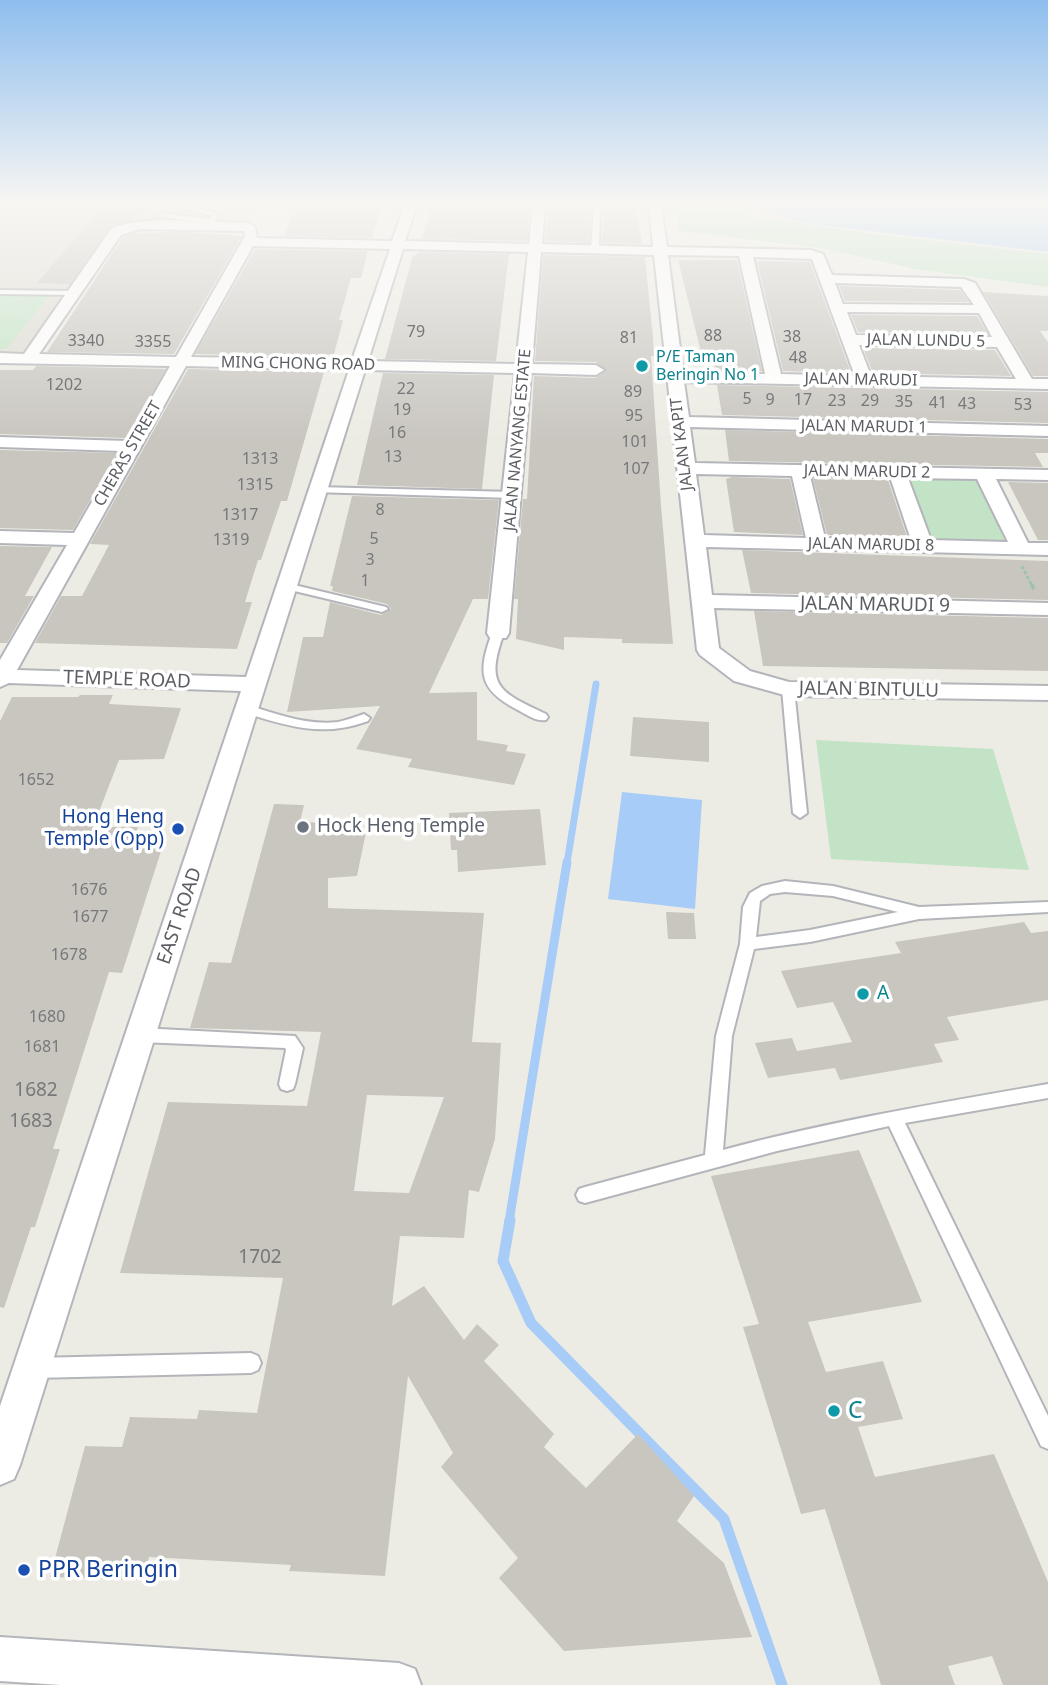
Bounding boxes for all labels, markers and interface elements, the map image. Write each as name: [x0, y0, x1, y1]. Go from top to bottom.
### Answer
house number: 79: [407, 322, 425, 342]
house number: 88: [704, 326, 722, 346]
house number: 38: [783, 327, 801, 347]
house number: 81: [620, 328, 638, 348]
street label: JALAN LUNDU 5: [867, 330, 985, 352]
house number: 3340: [68, 331, 104, 351]
house number: 3355: [135, 332, 171, 352]
place label: P/E Taman Beringin No 1: [656, 347, 759, 385]
street label: JALAN NANYANG ESTATE: [500, 348, 536, 532]
house number: 48: [789, 348, 807, 368]
street label: MING CHONG ROAD: [221, 353, 375, 375]
marker: P/E Taman Beringin No 1: [634, 358, 650, 374]
street label: JALAN MARUDI: [804, 369, 918, 391]
house number: 1202: [46, 375, 82, 395]
house number: 22: [397, 379, 415, 399]
house number: 89: [624, 382, 642, 402]
house number: 5: [742, 389, 752, 409]
house number: 9: [765, 390, 775, 410]
house number: 17: [794, 390, 812, 410]
house number: 23: [828, 391, 846, 411]
house number: 29: [861, 391, 879, 411]
house number: 35: [895, 392, 913, 412]
house number: 41: [929, 393, 947, 413]
house number: 43: [958, 394, 976, 414]
house number: 53: [1014, 395, 1032, 415]
street label: JALAN KAPIT: [667, 396, 697, 492]
street label: CHERAS STREET: [90, 398, 166, 510]
house number: 19: [393, 400, 411, 420]
house number: 95: [625, 406, 643, 426]
street label: JALAN MARUDI 1: [801, 416, 927, 438]
house number: 16: [388, 423, 406, 443]
house number: 101: [621, 432, 649, 452]
house number: 13: [384, 447, 402, 467]
house number: 1313: [242, 449, 278, 469]
house number: 107: [622, 459, 650, 479]
street label: JALAN MARUDI 2: [804, 461, 930, 483]
house number: 1315: [237, 475, 273, 495]
house number: 8: [375, 500, 385, 520]
house number: 1317: [222, 505, 258, 525]
house number: 5: [369, 529, 379, 549]
house number: 1319: [213, 530, 249, 550]
street label: JALAN MARUDI 8: [808, 534, 934, 556]
house number: 3: [365, 550, 375, 570]
house number: 1: [360, 571, 370, 591]
street label: JALAN MARUDI 9: [800, 592, 950, 618]
street label: TEMPLE ROAD: [63, 666, 191, 694]
street label: JALAN BINTULU: [799, 677, 939, 703]
house number: 1652: [18, 770, 54, 790]
place label: Hong Heng Temple (Opp): [44, 807, 164, 851]
place label: Hock Heng Temple: [317, 816, 485, 838]
marker: Hock Heng Temple: [295, 819, 311, 835]
marker: Hong Heng Temple (Opp): [170, 821, 186, 837]
street label: EAST ROAD: [153, 865, 207, 967]
house number: 1676: [71, 880, 107, 900]
house number: 1677: [72, 907, 108, 927]
house number: 1678: [51, 945, 87, 965]
place label: A: [877, 983, 889, 1005]
marker: A: [855, 986, 871, 1002]
house number: 1680: [29, 1007, 65, 1027]
house number: 1681: [24, 1037, 60, 1057]
house number: 1682: [14, 1080, 58, 1102]
house number: 1683: [9, 1111, 53, 1133]
house number: 1702: [238, 1247, 282, 1269]
place label: C: [848, 1397, 863, 1425]
marker: C: [826, 1403, 842, 1419]
place label: PPR Beringin: [38, 1556, 178, 1584]
marker: PPR Beringin: [16, 1562, 32, 1578]

